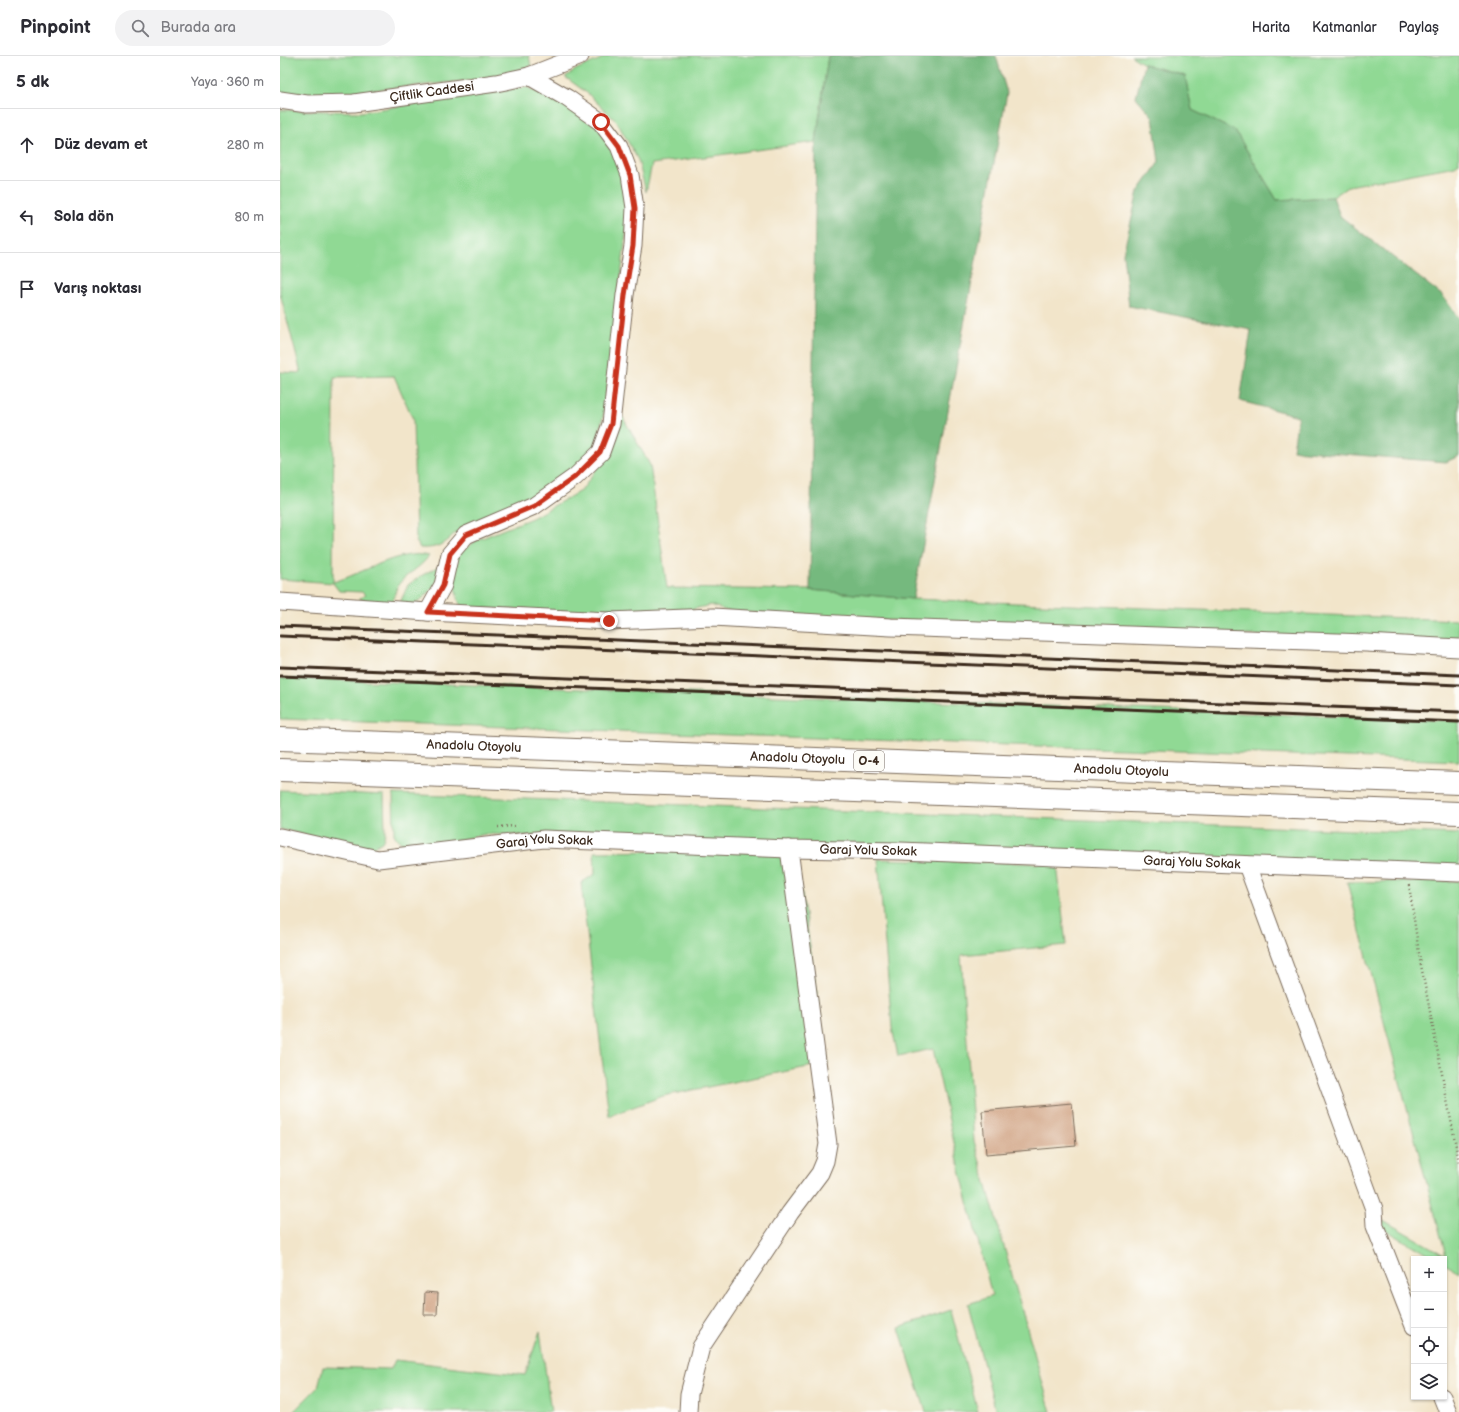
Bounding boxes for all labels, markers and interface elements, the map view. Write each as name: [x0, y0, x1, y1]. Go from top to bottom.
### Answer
search box: [115, 10, 395, 46]
text: Pinpoint: [20, 16, 91, 39]
icon: search: [129, 17, 151, 39]
text: Burada ara: [161, 18, 236, 37]
text: Harita: [1252, 19, 1290, 36]
text: Katmanlar: [1312, 19, 1377, 36]
text: Paylaş: [1399, 19, 1439, 36]
text: 5 dk: [16, 72, 49, 92]
text: Yaya · 360 m: [191, 74, 264, 90]
street label: Çiftlik Caddesi: [389, 78, 475, 106]
route start: [592, 113, 610, 131]
icon: ahead: [16, 134, 38, 156]
text: Düz devam et: [54, 135, 148, 154]
text: 280 m: [227, 137, 264, 153]
icon: left: [16, 206, 38, 228]
text: Sola dön: [54, 207, 114, 226]
text: 80 m: [235, 209, 264, 225]
icon: arrive: [16, 278, 38, 300]
text: Varış noktası: [54, 279, 141, 298]
route end: [600, 612, 618, 630]
street label: Anadolu Otoyolu: [426, 736, 522, 756]
street label: Anadolu Otoyolu: [750, 749, 845, 768]
road number: O-4: [854, 751, 884, 771]
street label: Anadolu Otoyolu: [1074, 761, 1169, 780]
street label: Garaj Yolu Sokak: [495, 831, 594, 853]
street label: Garaj Yolu Sokak: [819, 842, 918, 860]
street label: Garaj Yolu Sokak: [1143, 853, 1241, 872]
map controls: [1411, 1256, 1447, 1400]
button: +: [1411, 1256, 1447, 1292]
button: −: [1411, 1292, 1447, 1328]
button: locate: [1411, 1328, 1447, 1364]
button: layers: [1411, 1364, 1447, 1400]

